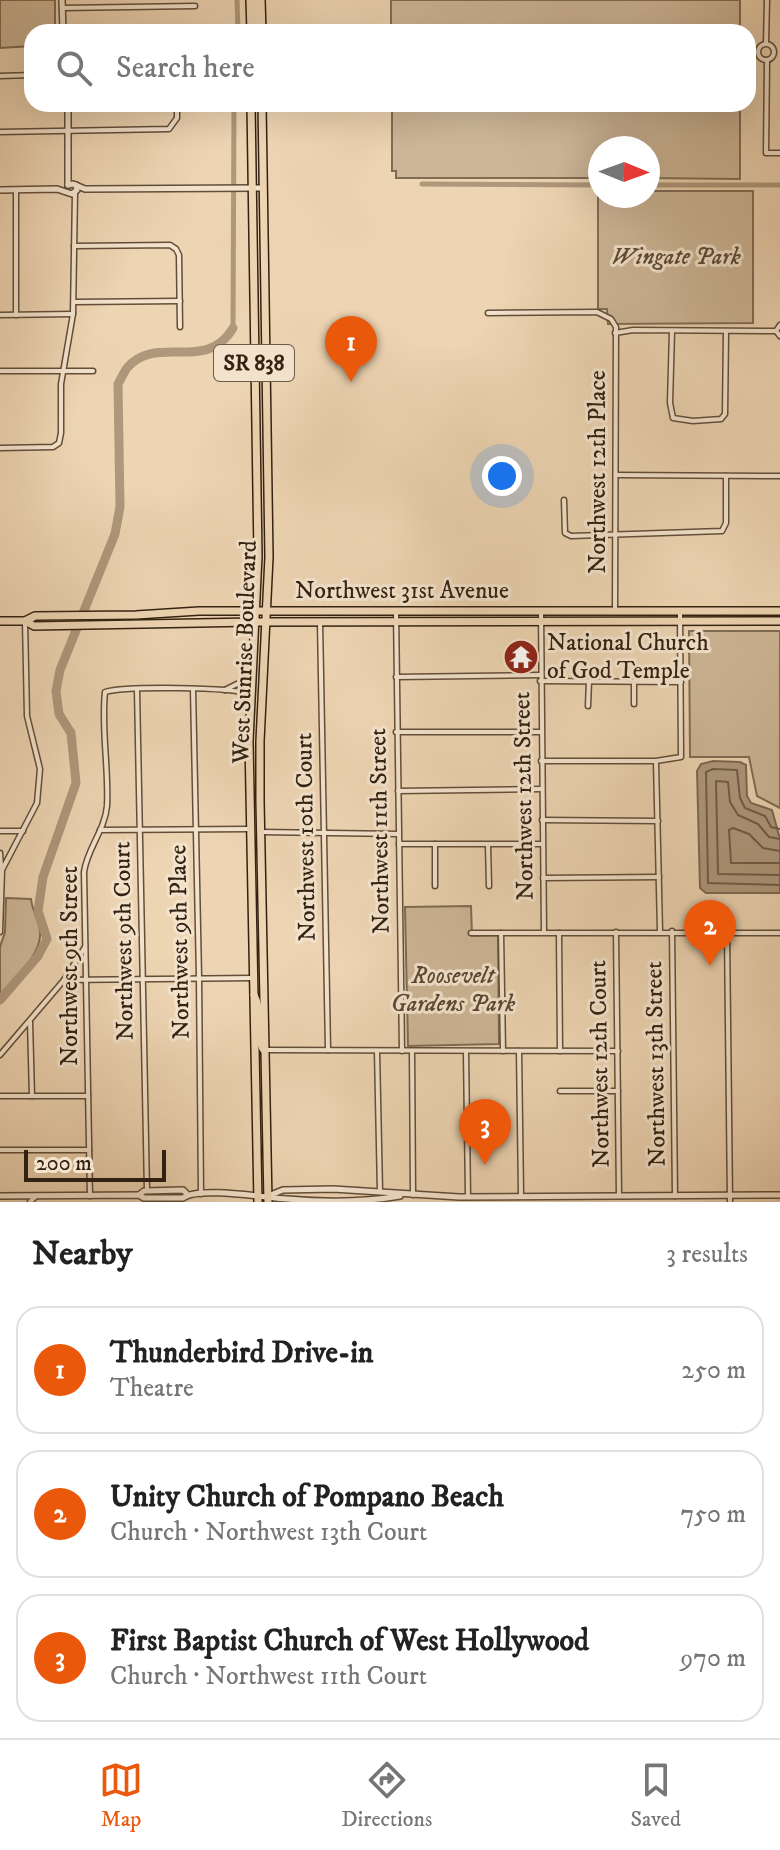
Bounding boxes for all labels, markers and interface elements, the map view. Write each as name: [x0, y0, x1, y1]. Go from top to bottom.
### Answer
search box: [24, 24, 756, 112]
icon: search: [52, 46, 96, 90]
text: Search here: [116, 50, 255, 87]
north arrow: [588, 136, 660, 208]
park label: Wingate Park: [611, 242, 741, 272]
pin: 1: [325, 316, 377, 382]
road number: SR 838: [214, 345, 294, 381]
street label: Northwest 12th Place: [583, 370, 613, 574]
your location: [482, 456, 522, 496]
street label: West Sunrise Boulevard: [226, 540, 264, 765]
street label: Northwest 31st Avenue: [295, 576, 509, 606]
place label: National Church of God Temple: [547, 628, 709, 686]
temple icon: National Church of God Temple: [502, 638, 540, 676]
street label: Northwest 12th Street: [507, 691, 541, 901]
street label: Northwest 11th Street: [363, 728, 397, 934]
street label: Northwest 10th Court: [289, 732, 323, 942]
street label: Northwest 9th Court: [107, 841, 141, 1041]
street label: Northwest 9th Place: [163, 844, 197, 1040]
street label: Northwest 9th Street: [55, 866, 85, 1066]
pin: 2: [684, 900, 736, 966]
street label: Northwest 12th Court: [583, 960, 617, 1168]
street label: Northwest 13th Street: [639, 960, 673, 1167]
park label: Roosevelt Gardens Park: [391, 961, 515, 1019]
pin: 3: [459, 1099, 511, 1165]
scale bar: [24, 1146, 166, 1182]
text: 200 m: [36, 1150, 92, 1177]
text: Nearby: [32, 1233, 133, 1275]
text: 3 results: [666, 1238, 748, 1271]
text: Thunderbird Drive-in: [110, 1335, 374, 1372]
text: 1: [55, 1354, 65, 1387]
text: 250 m: [681, 1354, 746, 1387]
text: Theatre: [110, 1372, 194, 1405]
text: Unity Church of Pompano Beach: [110, 1479, 504, 1516]
text: 2: [54, 1498, 66, 1531]
text: 750 m: [680, 1498, 746, 1531]
text: Church · Northwest 13th Court: [110, 1516, 427, 1549]
text: First Baptist Church of West Hollywood: [110, 1623, 589, 1660]
text: 3: [55, 1642, 65, 1675]
text: 970 m: [680, 1642, 746, 1675]
text: Church · Northwest 11th Court: [110, 1660, 427, 1693]
tab: Map: [99, 1758, 143, 1833]
tab: Directions: [341, 1758, 432, 1833]
tab: Saved: [630, 1758, 681, 1833]

